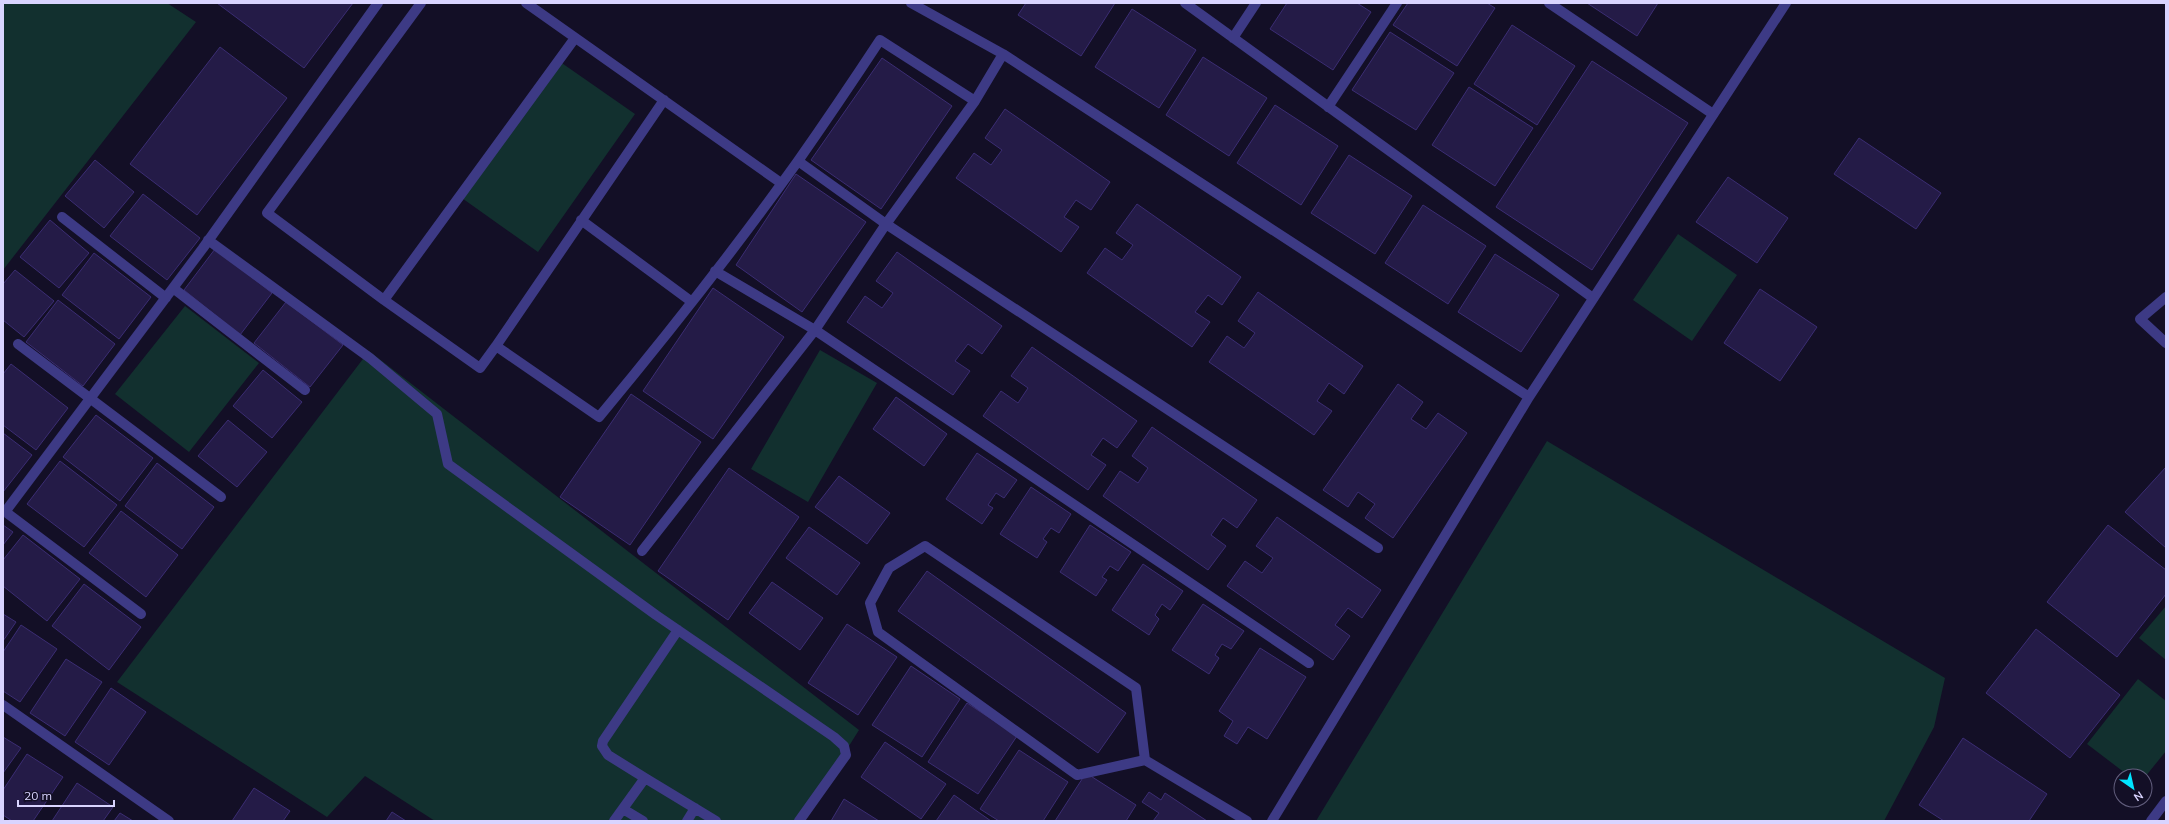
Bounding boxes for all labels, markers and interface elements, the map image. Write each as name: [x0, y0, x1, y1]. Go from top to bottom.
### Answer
north arrow: [2113, 768, 2153, 808]
scale bar: [18, 782, 114, 808]
text: 20 m: [24, 788, 52, 803]
text: N: [2131, 788, 2146, 804]

